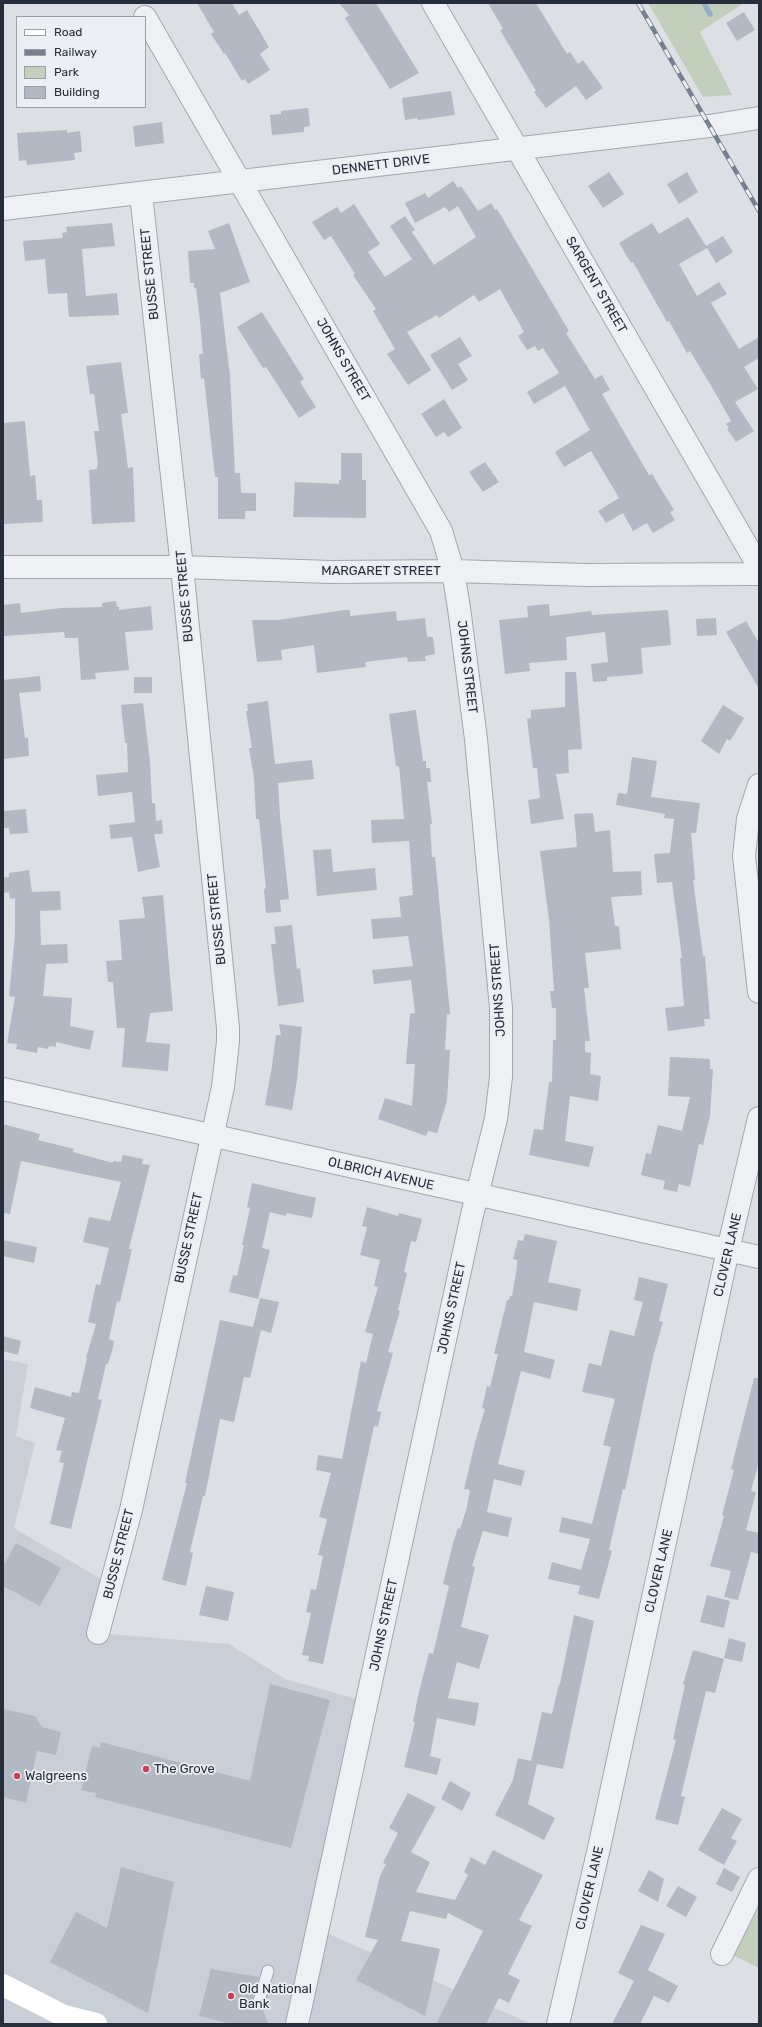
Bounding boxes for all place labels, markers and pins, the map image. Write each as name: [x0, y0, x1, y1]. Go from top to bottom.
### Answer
place label: The Grove: [154, 1761, 215, 1777]
marker: The Grove: [141, 1764, 151, 1774]
place label: Walgreens: [25, 1768, 87, 1784]
marker: Walgreens: [12, 1771, 22, 1781]
place label: Old National Bank: [239, 1981, 312, 2012]
marker: Old National Bank: [226, 1991, 236, 2001]

